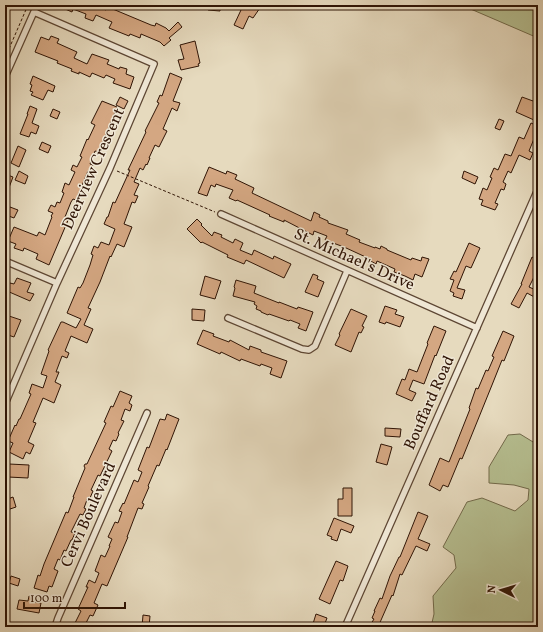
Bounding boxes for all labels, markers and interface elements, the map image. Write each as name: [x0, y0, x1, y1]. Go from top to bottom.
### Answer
street label: Deerview Crescent: [57, 104, 131, 233]
street label: St. Michael's Drive: [290, 224, 418, 296]
street label: Bouffard Road: [399, 352, 461, 454]
street label: Cervi Boulevard: [56, 459, 122, 571]
north arrow: [481, 570, 521, 610]
scale bar: [24, 584, 125, 610]
text: N: [485, 585, 500, 594]
text: 100 m: [30, 591, 63, 607]

